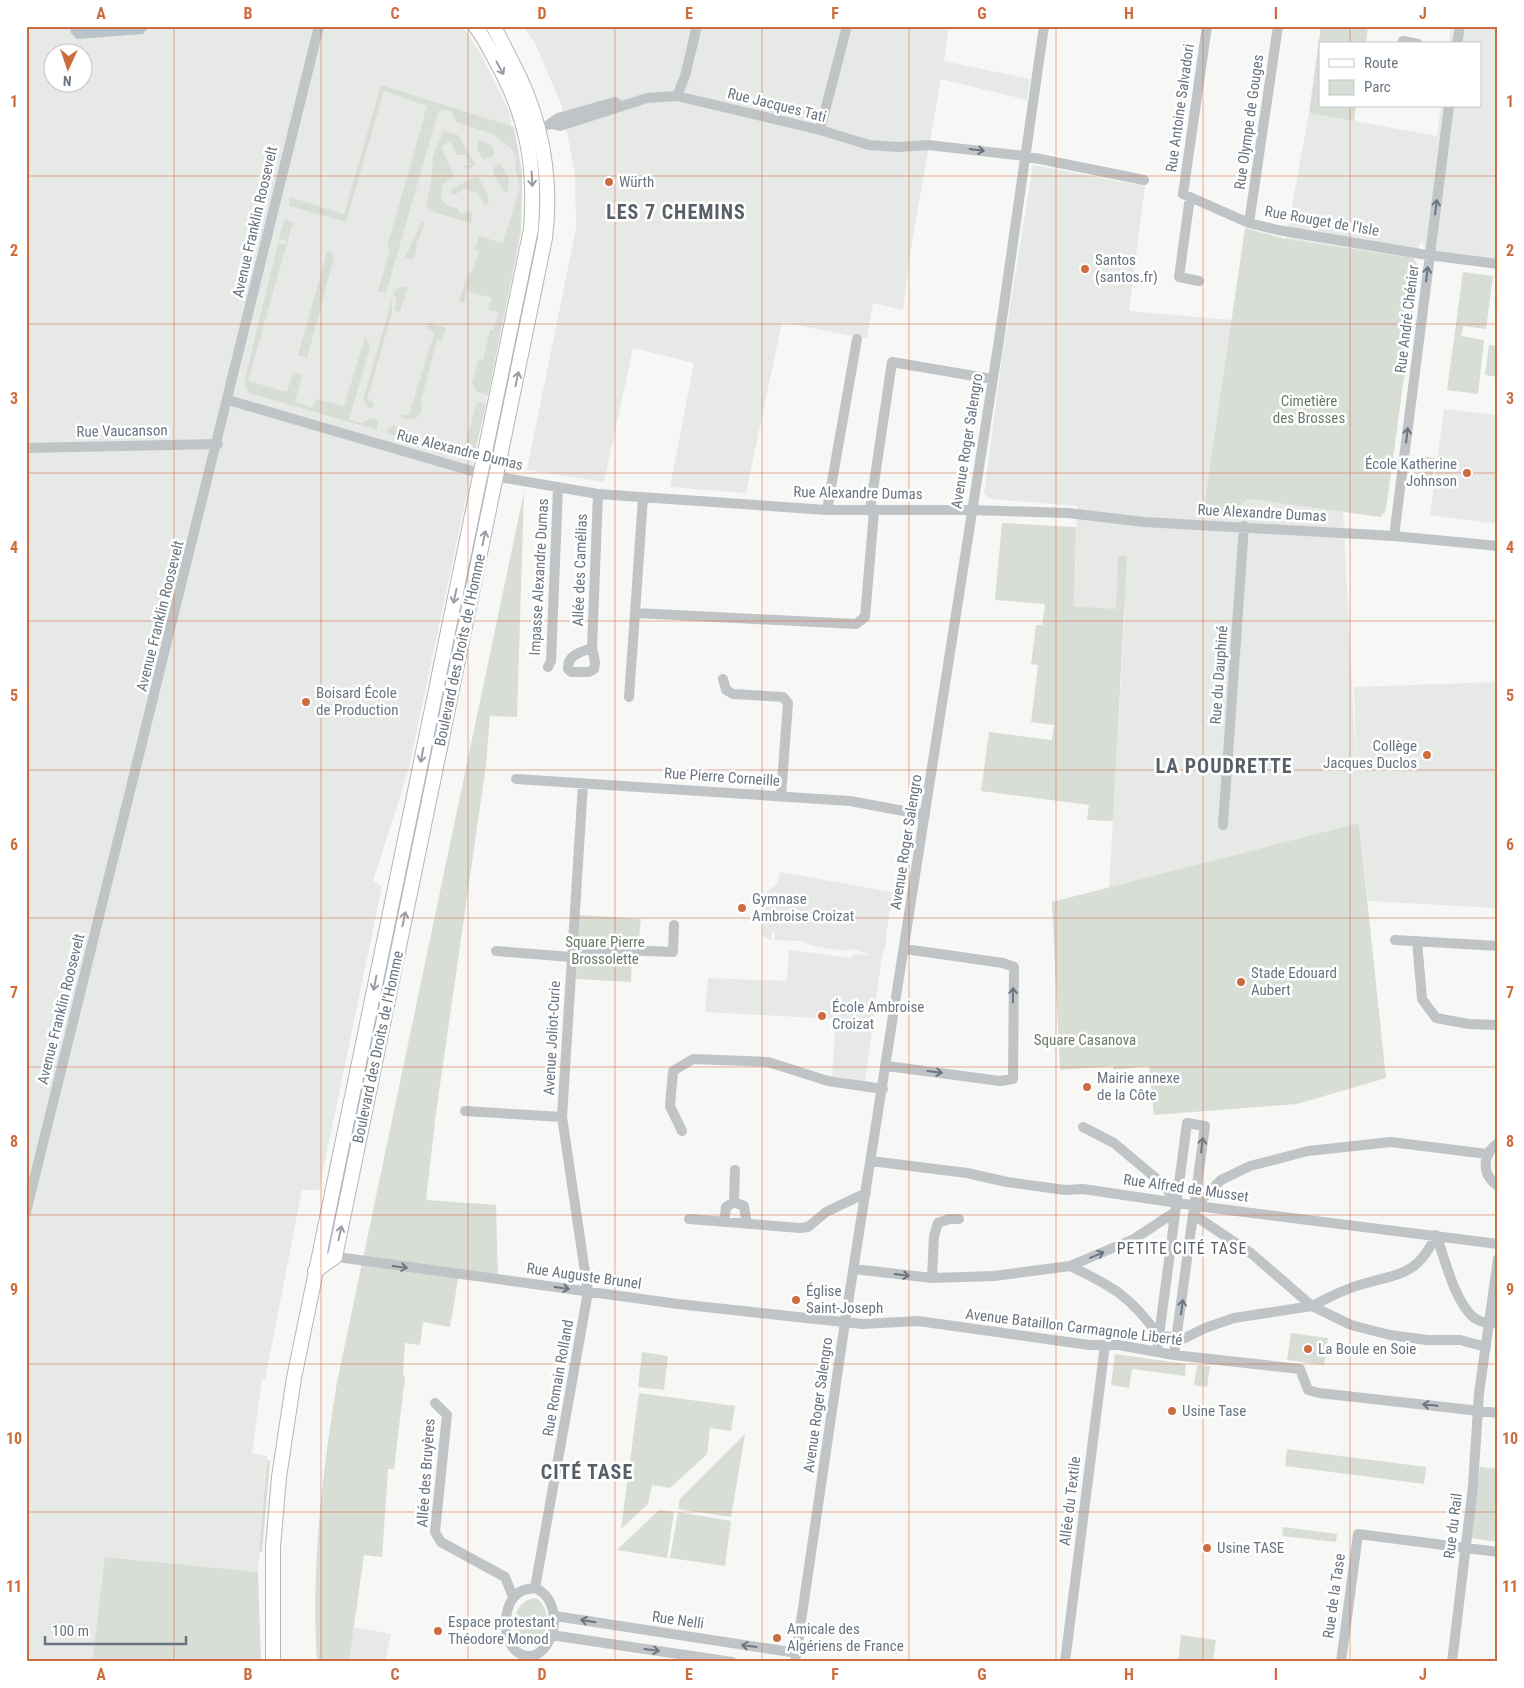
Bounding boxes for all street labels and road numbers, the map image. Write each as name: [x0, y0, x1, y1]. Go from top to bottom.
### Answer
street label: Rue Antoine Salvadori: [1162, 43, 1198, 173]
street label: Rue Olympe de Gouges: [1231, 53, 1267, 191]
street label: Rue Jacques Tati: [726, 84, 828, 126]
street label: Avenue Franklin Roosevelt: [229, 145, 281, 299]
street label: Rue Rouget de l'Isle: [1263, 202, 1381, 240]
street label: Rue André Chénier: [1391, 263, 1423, 374]
street label: Avenue Roger Salengro: [947, 372, 987, 510]
street label: Rue Vaucanson: [76, 421, 168, 441]
street label: Rue Alexandre Dumas: [395, 426, 525, 474]
street label: Rue Alexandre Dumas: [793, 483, 923, 503]
street label: Impasse Alexandre Dumas: [526, 498, 552, 656]
street label: Rue Alexandre Dumas: [1197, 501, 1327, 525]
street label: Allée des Camélias: [569, 513, 591, 627]
street label: Avenue Franklin Roosevelt: [133, 539, 187, 693]
street label: Boulevard des Droits de l'Homme: [431, 552, 489, 748]
street label: Rue du Dauphiné: [1207, 625, 1231, 725]
street label: Rue Pierre Corneille: [663, 764, 781, 790]
street label: Avenue Roger Salengro: [886, 773, 926, 911]
street label: Avenue Franklin Roosevelt: [34, 932, 88, 1086]
street label: Boulevard des Droits de l'Homme: [349, 949, 407, 1145]
street label: Avenue Joliot-Curie: [540, 980, 564, 1096]
street label: Rue Alfred de Musset: [1122, 1170, 1250, 1206]
street label: Rue Auguste Brunel: [525, 1259, 643, 1293]
street label: Avenue Bataillon Carmagnole Liberté: [964, 1305, 1184, 1349]
street label: Rue Romain Rolland: [539, 1318, 577, 1438]
street label: Avenue Roger Salengro: [800, 1336, 836, 1474]
street label: Allée des Bruyères: [413, 1418, 439, 1528]
street label: Allée du Textile: [1056, 1455, 1084, 1547]
street label: Rue du Rail: [1440, 1492, 1466, 1560]
street label: Rue de la Tase: [1319, 1552, 1349, 1640]
street label: Rue Nelli: [651, 1607, 705, 1633]

